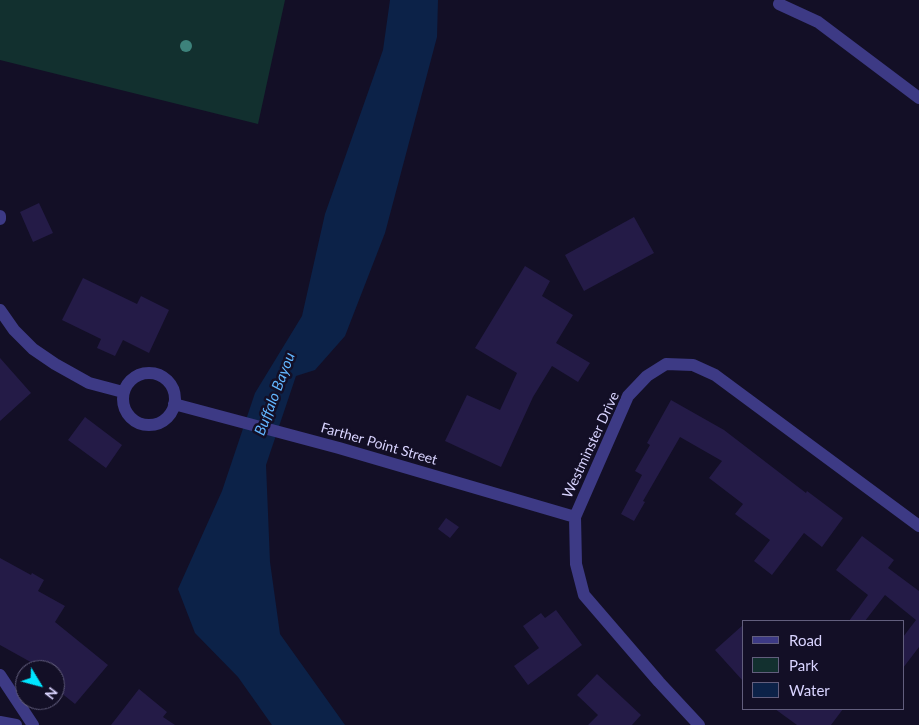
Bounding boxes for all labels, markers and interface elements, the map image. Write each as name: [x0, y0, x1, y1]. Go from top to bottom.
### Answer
water label: Buffalo Bayou: [251, 350, 299, 438]
street label: Westminster Drive: [559, 389, 623, 501]
street label: Farther Point Street: [319, 419, 439, 469]
legend: [742, 620, 904, 710]
text: Road: [789, 631, 822, 649]
text: Park: [789, 656, 818, 674]
north arrow: [15, 660, 65, 710]
text: Water: [789, 681, 830, 699]
text: N: [42, 684, 62, 703]

